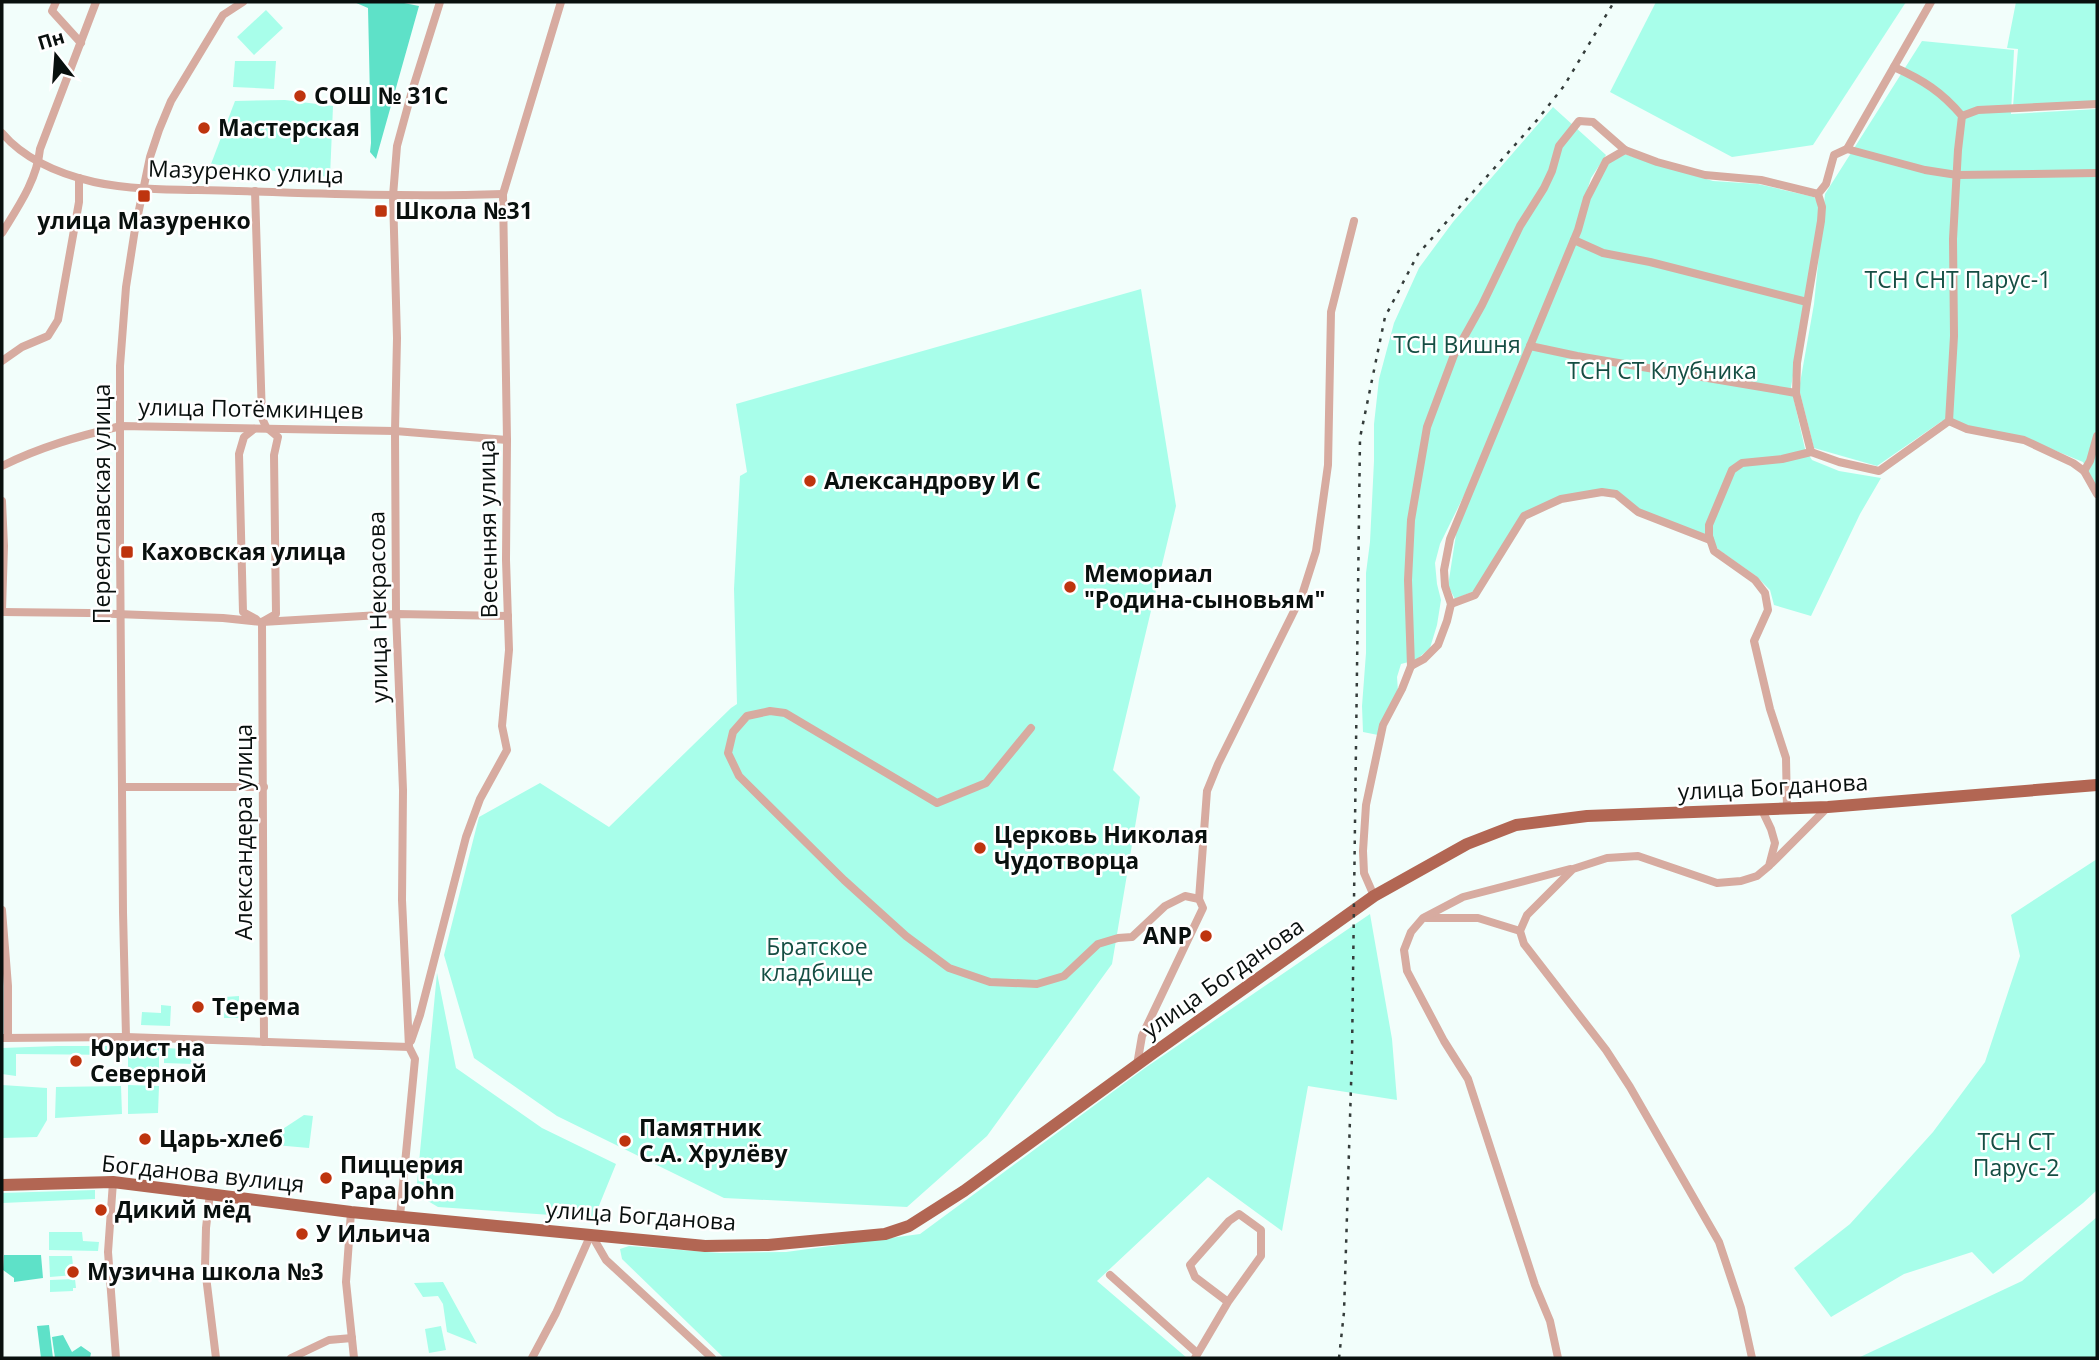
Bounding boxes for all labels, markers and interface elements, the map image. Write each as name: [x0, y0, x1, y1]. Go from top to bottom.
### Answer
north arrow: [21, 21, 91, 91]
text: Пн: [34, 23, 68, 56]
place label: СОШ № 31С: [314, 79, 448, 111]
marker: СОШ № 31С: [292, 88, 308, 104]
place label: Мастерская: [218, 111, 360, 143]
marker: Мастерская: [196, 120, 212, 136]
street label: Мазуренко улица: [148, 152, 344, 190]
marker: улица Мазуренко: [136, 188, 152, 204]
place label: Школа №31: [395, 194, 533, 226]
marker: Школа №31: [373, 203, 389, 219]
place label: улица Мазуренко: [37, 204, 251, 236]
park label: ТСН СНТ Парус-1: [1865, 263, 2051, 295]
park label: ТСН Вишня: [1393, 328, 1521, 360]
park label: ТСН СТ Клубника: [1567, 354, 1757, 386]
street label: Переяславская улица: [85, 384, 117, 624]
street label: улица Потёмкинцев: [138, 390, 364, 426]
street label: Весенняя улица: [469, 439, 505, 619]
place label: Александрову И С: [824, 464, 1041, 496]
marker: Александрову И С: [802, 473, 818, 489]
street label: улица Некрасова: [359, 511, 395, 703]
place label: Каховская улица: [141, 535, 346, 567]
marker: Каховская улица: [119, 544, 135, 560]
place label: Мемориал "Родина-сыновьям": [1084, 557, 1325, 615]
marker: Мемориал "Родина-сыновьям": [1062, 579, 1078, 595]
street label: Александера улица: [227, 724, 259, 940]
street label: улица Богданова: [1677, 765, 1869, 807]
place label: Церковь Николая Чудотворца: [994, 818, 1208, 876]
marker: Церковь Николая Чудотворца: [972, 840, 988, 856]
street label: улица Богданова: [1135, 909, 1310, 1045]
place label: ANP: [1143, 919, 1192, 951]
marker: ANP: [1198, 928, 1214, 944]
park label: Братское кладбище: [761, 930, 873, 988]
place label: Терема: [212, 990, 300, 1022]
marker: Терема: [190, 999, 206, 1015]
place label: Юрист на Северной: [90, 1031, 207, 1089]
marker: Юрист на Северной: [68, 1053, 84, 1069]
place label: Памятник С.А. Хрулёву: [639, 1111, 788, 1169]
place label: Царь-хлеб: [159, 1122, 283, 1154]
park label: ТСН СТ Парус-2: [1973, 1125, 2059, 1183]
marker: Царь-хлеб: [137, 1131, 153, 1147]
marker: Памятник С.А. Хрулёву: [617, 1133, 633, 1149]
street label: Богданова вулиця: [100, 1146, 306, 1200]
place label: Пиццерия Papa John: [340, 1148, 464, 1206]
marker: Пиццерия Papa John: [318, 1170, 334, 1186]
street label: улица Богданова: [545, 1192, 737, 1238]
place label: Дикий мёд: [115, 1193, 251, 1225]
marker: Дикий мёд: [93, 1202, 109, 1218]
place label: У Ильича: [316, 1217, 431, 1249]
marker: У Ильича: [294, 1226, 310, 1242]
place label: Музична школа №3: [87, 1255, 324, 1287]
marker: Музична школа №3: [65, 1264, 81, 1280]

